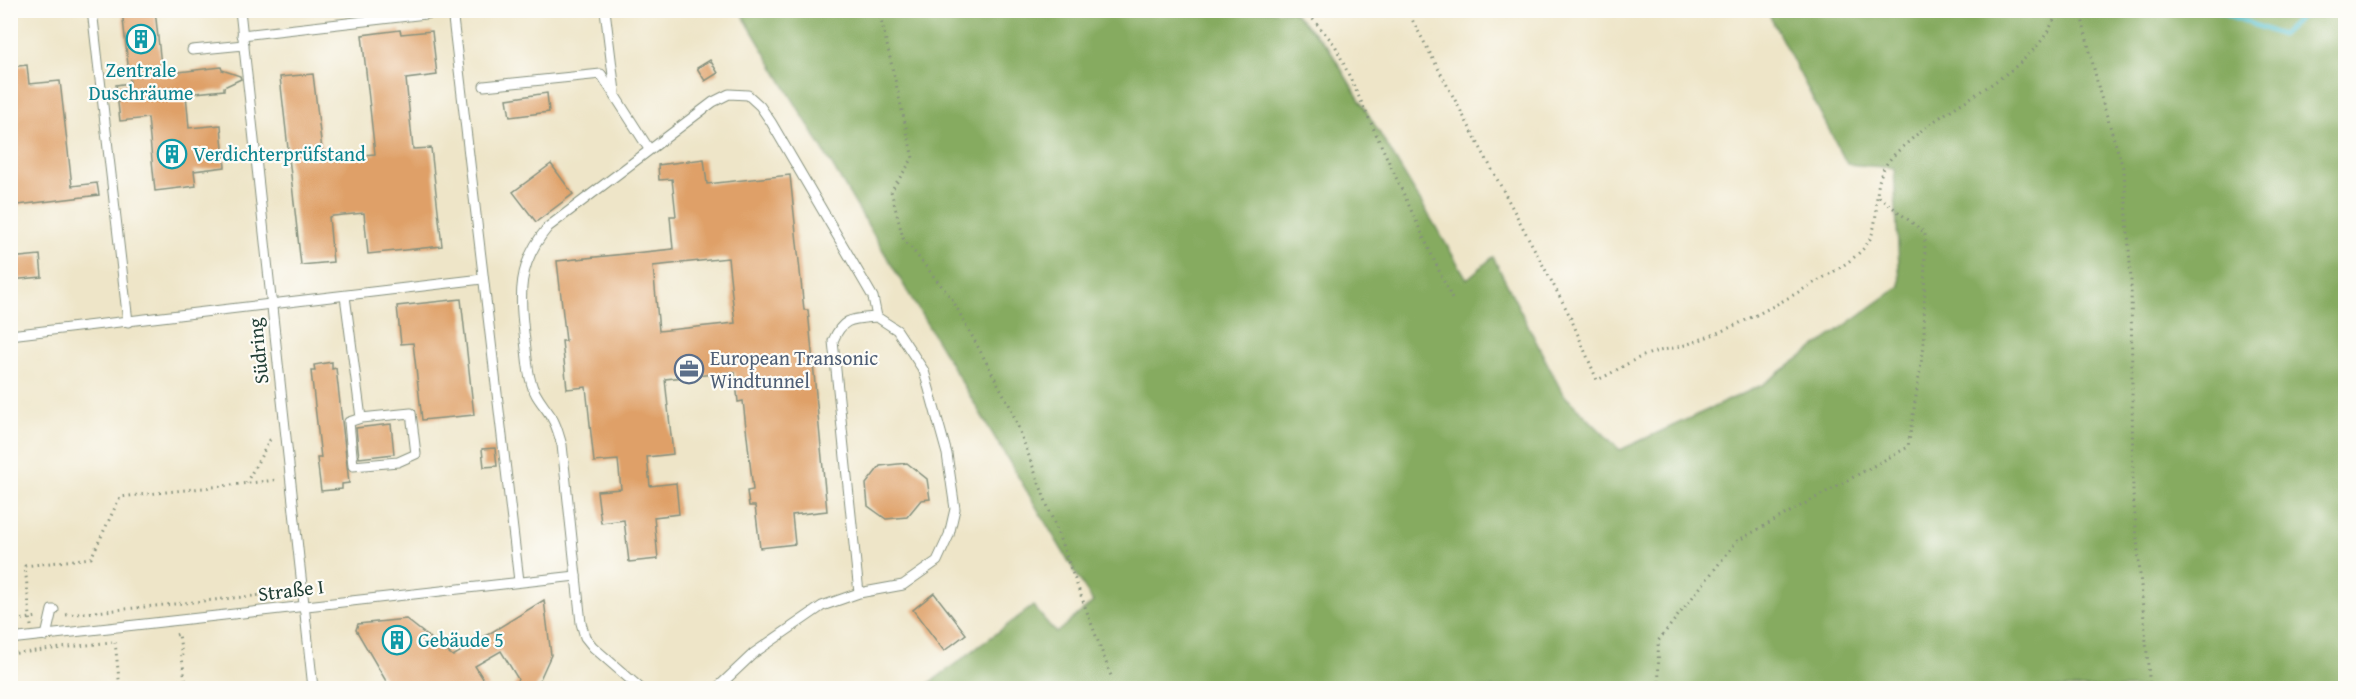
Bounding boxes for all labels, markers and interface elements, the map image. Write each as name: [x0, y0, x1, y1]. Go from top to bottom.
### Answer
building icon: Zentrale Duschräume: [125, 23, 157, 55]
place label: Zentrale Duschräume: [89, 55, 193, 107]
building icon: Verdichterprüfstand: [156, 138, 188, 170]
place label: Verdichterprüfstand: [193, 139, 366, 168]
street label: Südring: [240, 317, 275, 386]
place label: European Transonic Windtunnel: [710, 343, 878, 395]
office icon: European Transonic Windtunnel: [673, 353, 705, 385]
street label: Straße I: [256, 571, 325, 608]
building icon: Gebäude 5: [381, 624, 413, 656]
place label: Gebäude 5: [418, 625, 504, 654]

